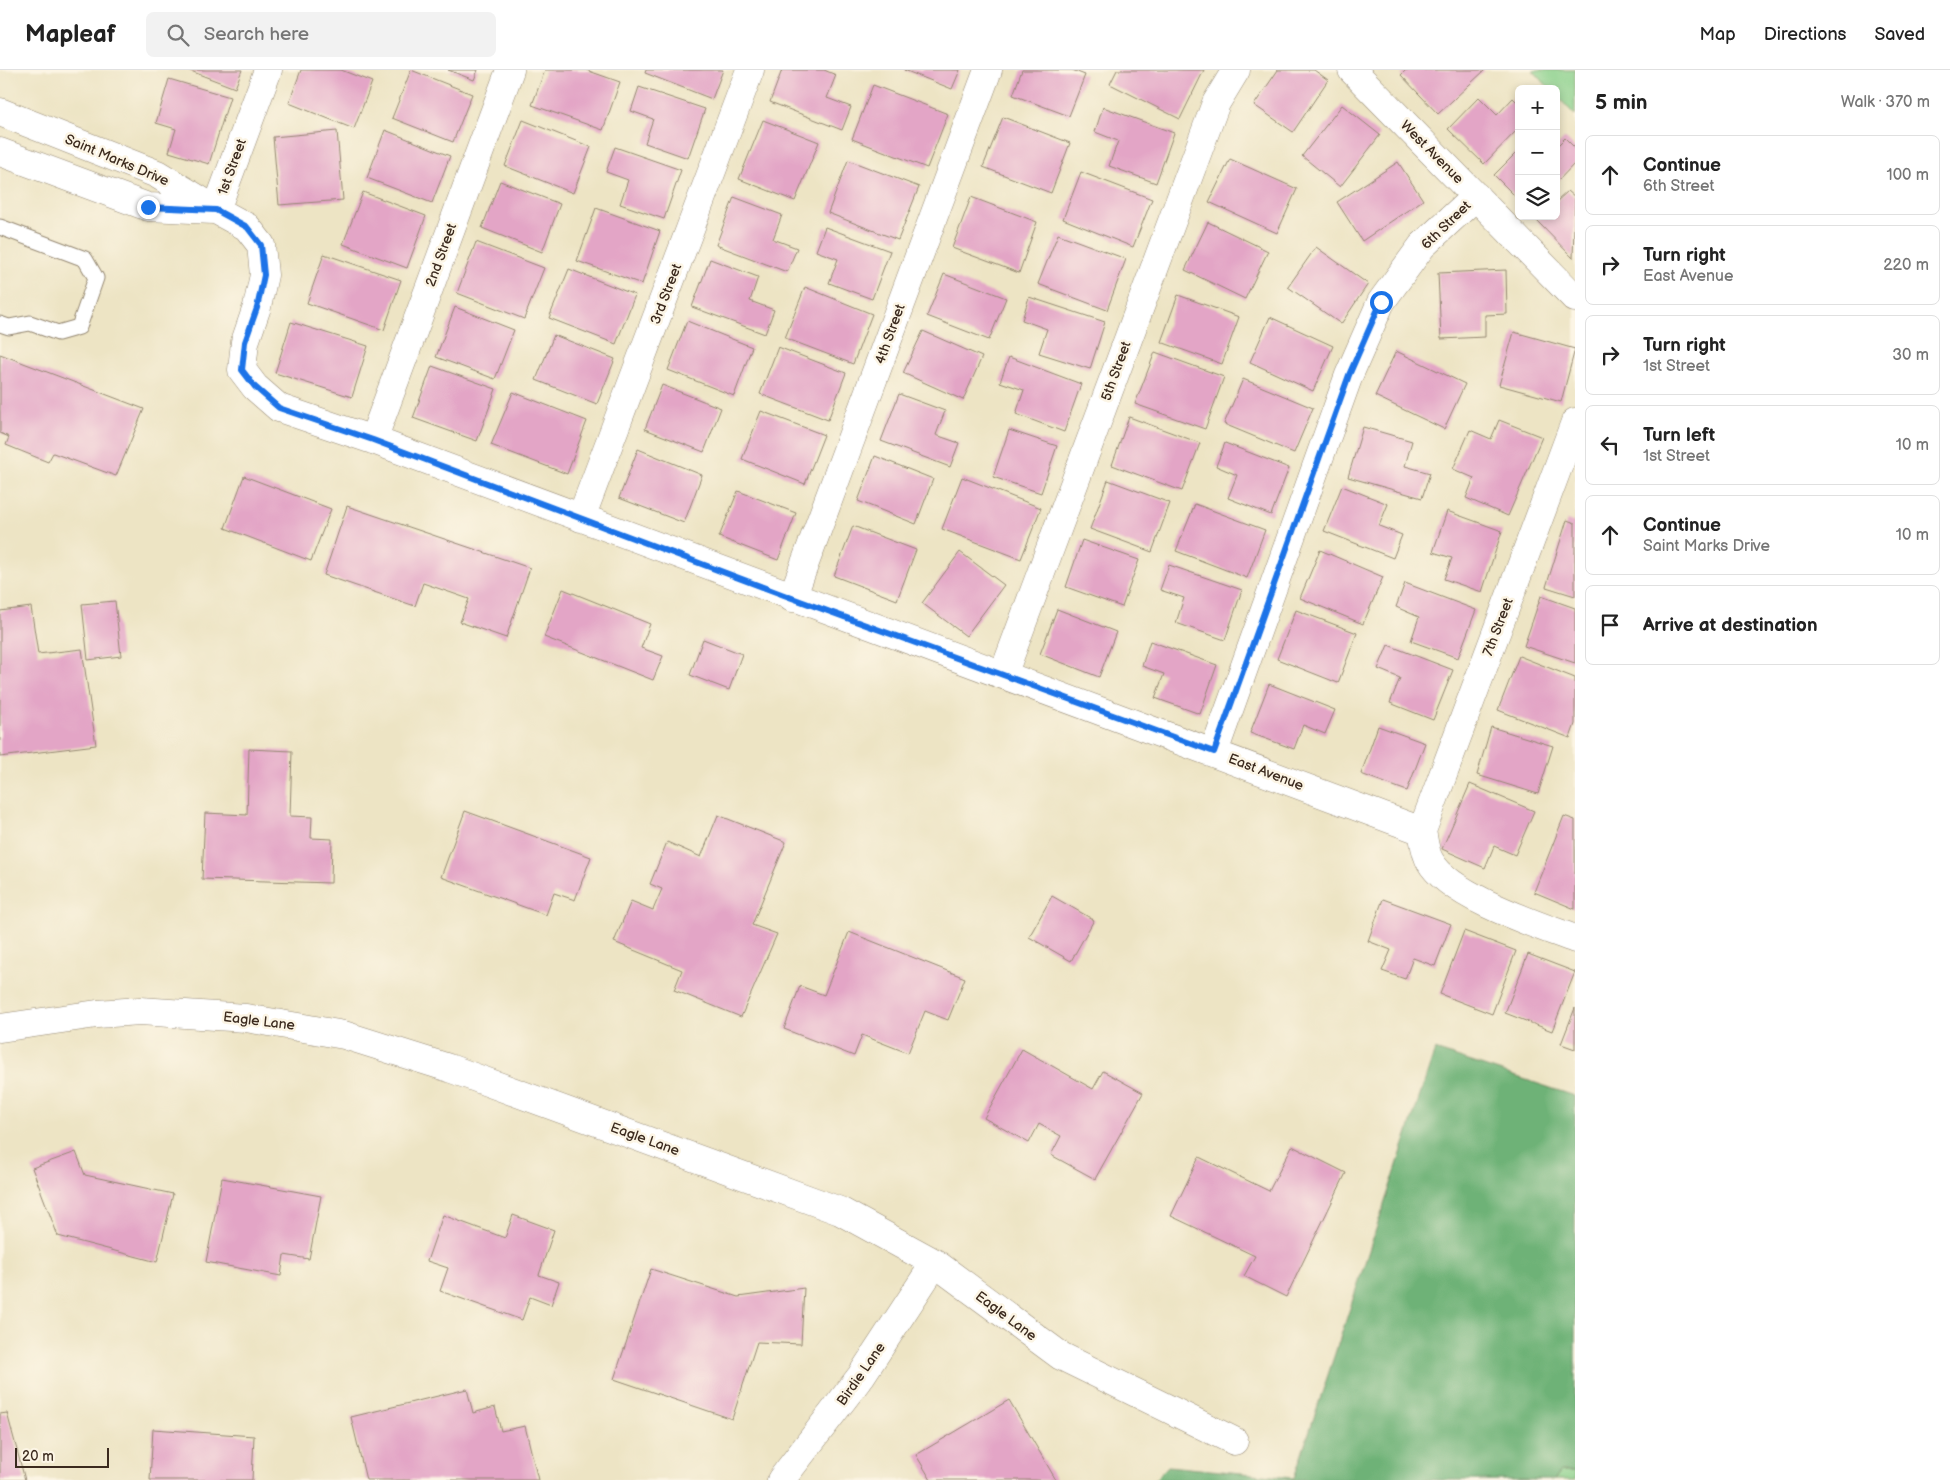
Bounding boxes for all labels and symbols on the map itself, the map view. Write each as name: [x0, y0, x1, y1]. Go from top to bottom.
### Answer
street label: West Avenue: [1397, 117, 1467, 187]
street label: Saint Marks Drive: [62, 130, 172, 190]
street label: 1st Street: [214, 136, 250, 197]
route end: [137, 196, 160, 219]
street label: 6th Street: [1418, 197, 1475, 253]
street label: 2nd Street: [422, 220, 461, 289]
street label: 3rd Street: [647, 261, 686, 327]
route start: [1370, 291, 1393, 314]
street label: 4th Street: [871, 301, 909, 366]
street label: 5th Street: [1097, 338, 1135, 403]
street label: 7th Street: [1479, 595, 1517, 658]
street label: East Avenue: [1226, 750, 1306, 794]
street label: Eagle Lane: [222, 1008, 296, 1034]
street label: Eagle Lane: [608, 1119, 682, 1159]
street label: Eagle Lane: [972, 1288, 1040, 1344]
street label: Birdie Lane: [833, 1339, 889, 1409]
scale bar: [15, 1445, 109, 1468]

